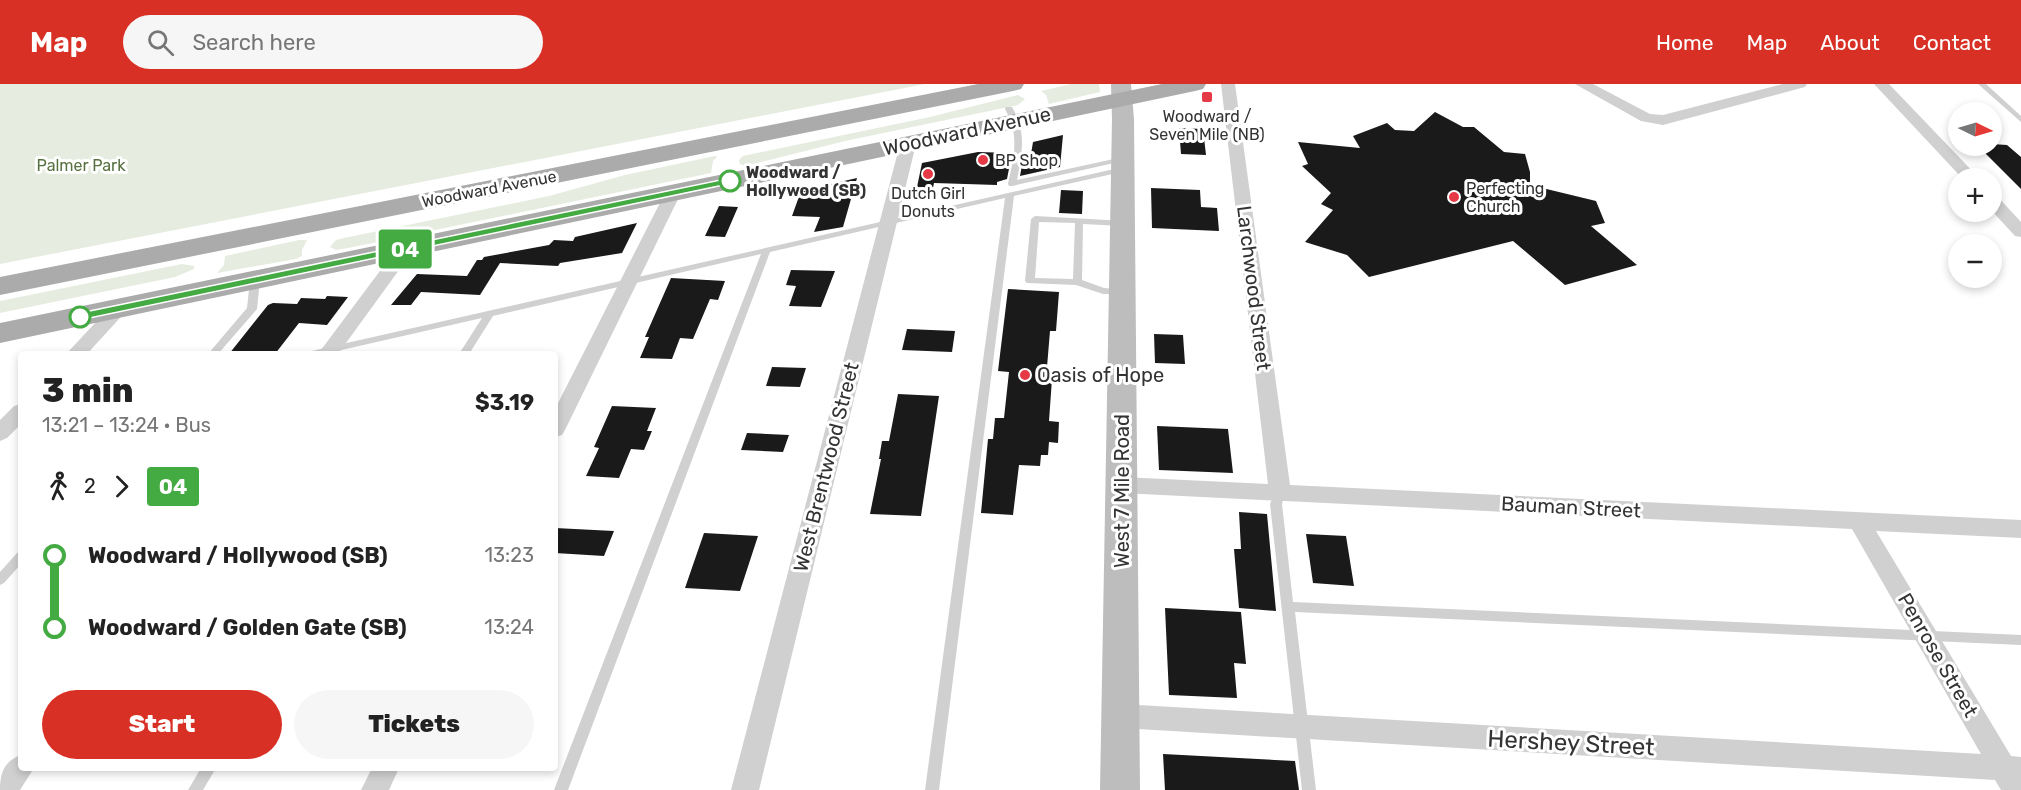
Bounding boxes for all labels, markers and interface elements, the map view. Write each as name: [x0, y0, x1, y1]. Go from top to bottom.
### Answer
search box: [123, 15, 543, 69]
text: Map: [30, 26, 87, 59]
icon: search: [144, 26, 177, 59]
text: Search here: [192, 29, 316, 56]
text: Home: [1656, 30, 1713, 55]
text: Map: [1746, 30, 1787, 55]
text: About: [1820, 30, 1880, 55]
text: Contact: [1913, 30, 1991, 55]
marker: Woodward / Seven Mile (NB): [1200, 90, 1214, 104]
street label: Woodward Avenue: [881, 101, 1053, 161]
north arrow: [1948, 102, 2002, 156]
map controls: [1948, 102, 2002, 288]
place label: Woodward / Seven Mile (NB): [1149, 107, 1265, 144]
place label: BP Shop: [995, 151, 1058, 170]
marker: BP Shop: [976, 153, 990, 167]
park label: Palmer Park: [37, 156, 126, 175]
place label: Woodward / Hollywood (SB): [746, 163, 866, 200]
street label: Woodward Avenue: [420, 167, 558, 211]
marker: Dutch Girl Donuts: [921, 167, 935, 181]
button: +: [1948, 168, 2002, 222]
marker: Woodward / Hollywood (SB): [719, 170, 741, 192]
place label: Perfecting Church: [1466, 179, 1544, 216]
place label: Dutch Girl Donuts: [891, 184, 965, 221]
marker: Perfecting Church: [1447, 190, 1461, 204]
street label: Larchwood Street: [1232, 204, 1276, 372]
line badge: 04: [378, 230, 432, 268]
button: −: [1948, 234, 2002, 288]
text: 04: [391, 237, 419, 262]
unlabelled marker: [69, 306, 91, 328]
street label: West Brentwood Street: [788, 360, 864, 574]
place label: Oasis of Hope: [1037, 363, 1164, 387]
marker: Oasis of Hope: [1018, 368, 1032, 382]
text: 3 min: [42, 371, 134, 410]
text: $3.19: [475, 389, 534, 416]
text: 13:21 – 13:24 · Bus: [42, 413, 211, 437]
street label: West 7 Mile Road: [1110, 414, 1134, 568]
icon: walk: [42, 470, 75, 503]
icon: forward: [105, 470, 138, 503]
text: 2: [84, 474, 96, 498]
text: 04: [159, 474, 187, 499]
street label: Bauman Street: [1500, 491, 1642, 523]
text: Woodward / Hollywood (SB): [88, 542, 388, 569]
text: 13:23: [485, 543, 534, 567]
street label: Penrose Street: [1893, 589, 1983, 721]
text: Woodward / Golden Gate (SB): [88, 614, 407, 641]
text: 13:24: [484, 615, 534, 639]
button: Start: [42, 690, 282, 759]
button: Tickets: [294, 690, 534, 759]
street label: Hershey Street: [1487, 725, 1655, 761]

